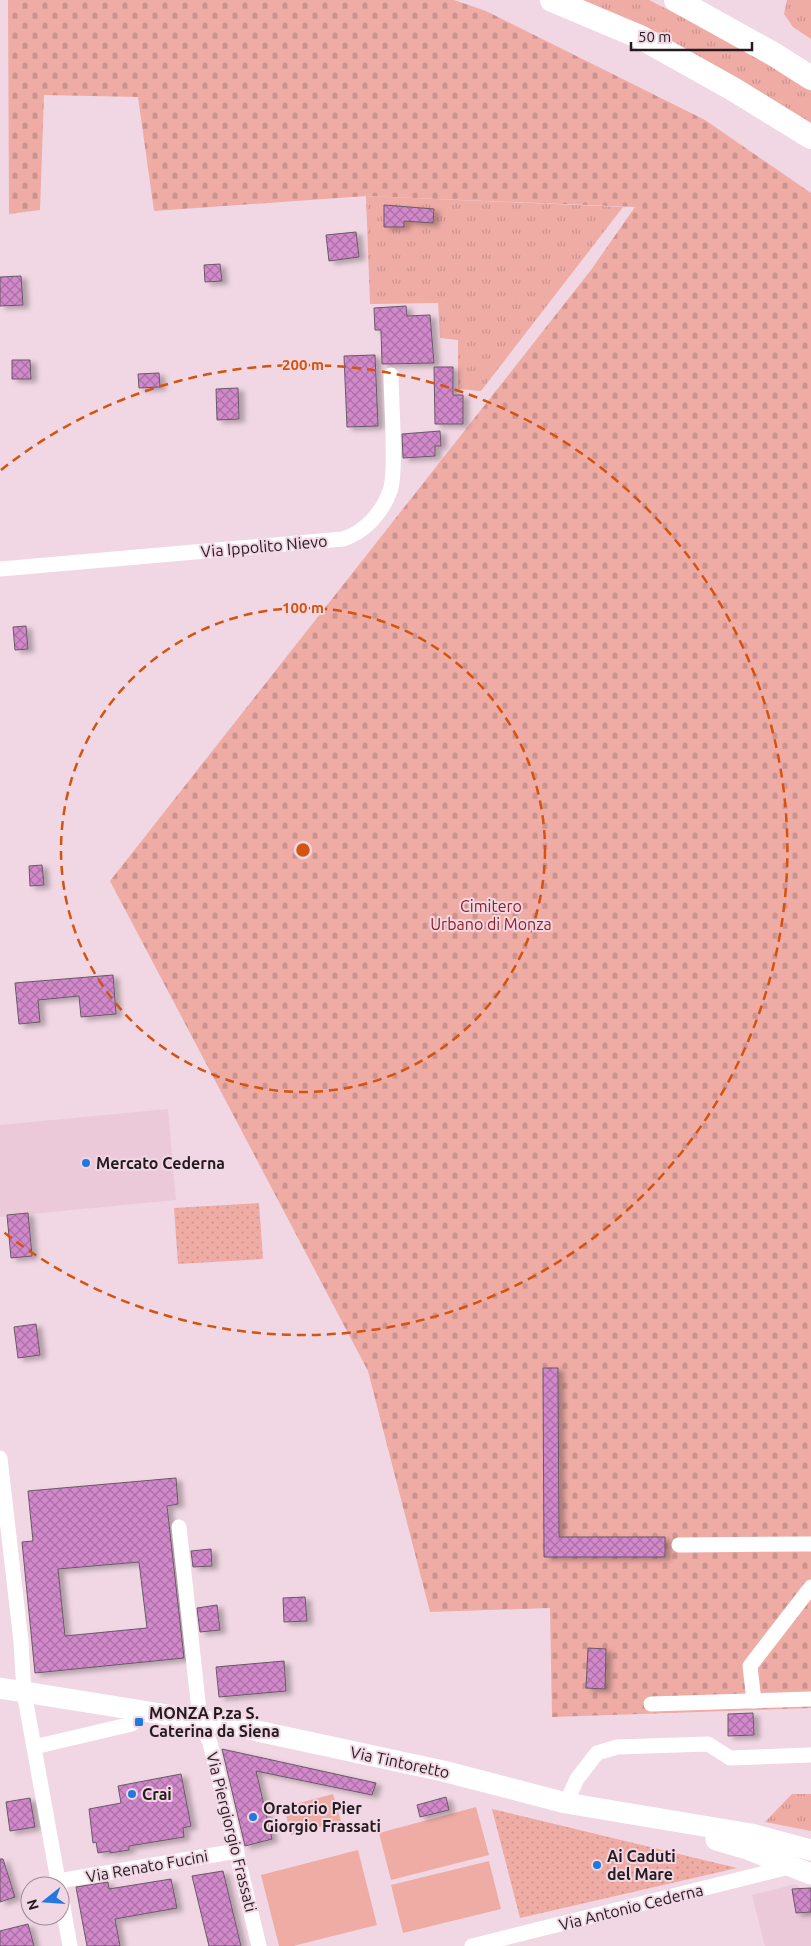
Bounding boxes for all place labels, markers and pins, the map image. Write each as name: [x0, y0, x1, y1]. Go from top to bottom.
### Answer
centre of rings: [294, 841, 312, 859]
place label: Mercato Cederna: [96, 1154, 225, 1172]
marker: Mercato Cederna: [80, 1157, 92, 1169]
place label: MONZA P.za S. Caterina da Siena: [149, 1704, 280, 1740]
marker: MONZA P.za S. Caterina da Siena: [133, 1716, 145, 1728]
place label: Crai: [142, 1785, 172, 1803]
marker: Crai: [126, 1788, 138, 1800]
place label: Oratorio Pier Giorgio Frassati: [263, 1799, 381, 1835]
marker: Oratorio Pier Giorgio Frassati: [247, 1811, 259, 1823]
place label: Ai Caduti del Mare: [607, 1847, 676, 1883]
marker: Ai Caduti del Mare: [591, 1859, 603, 1871]

